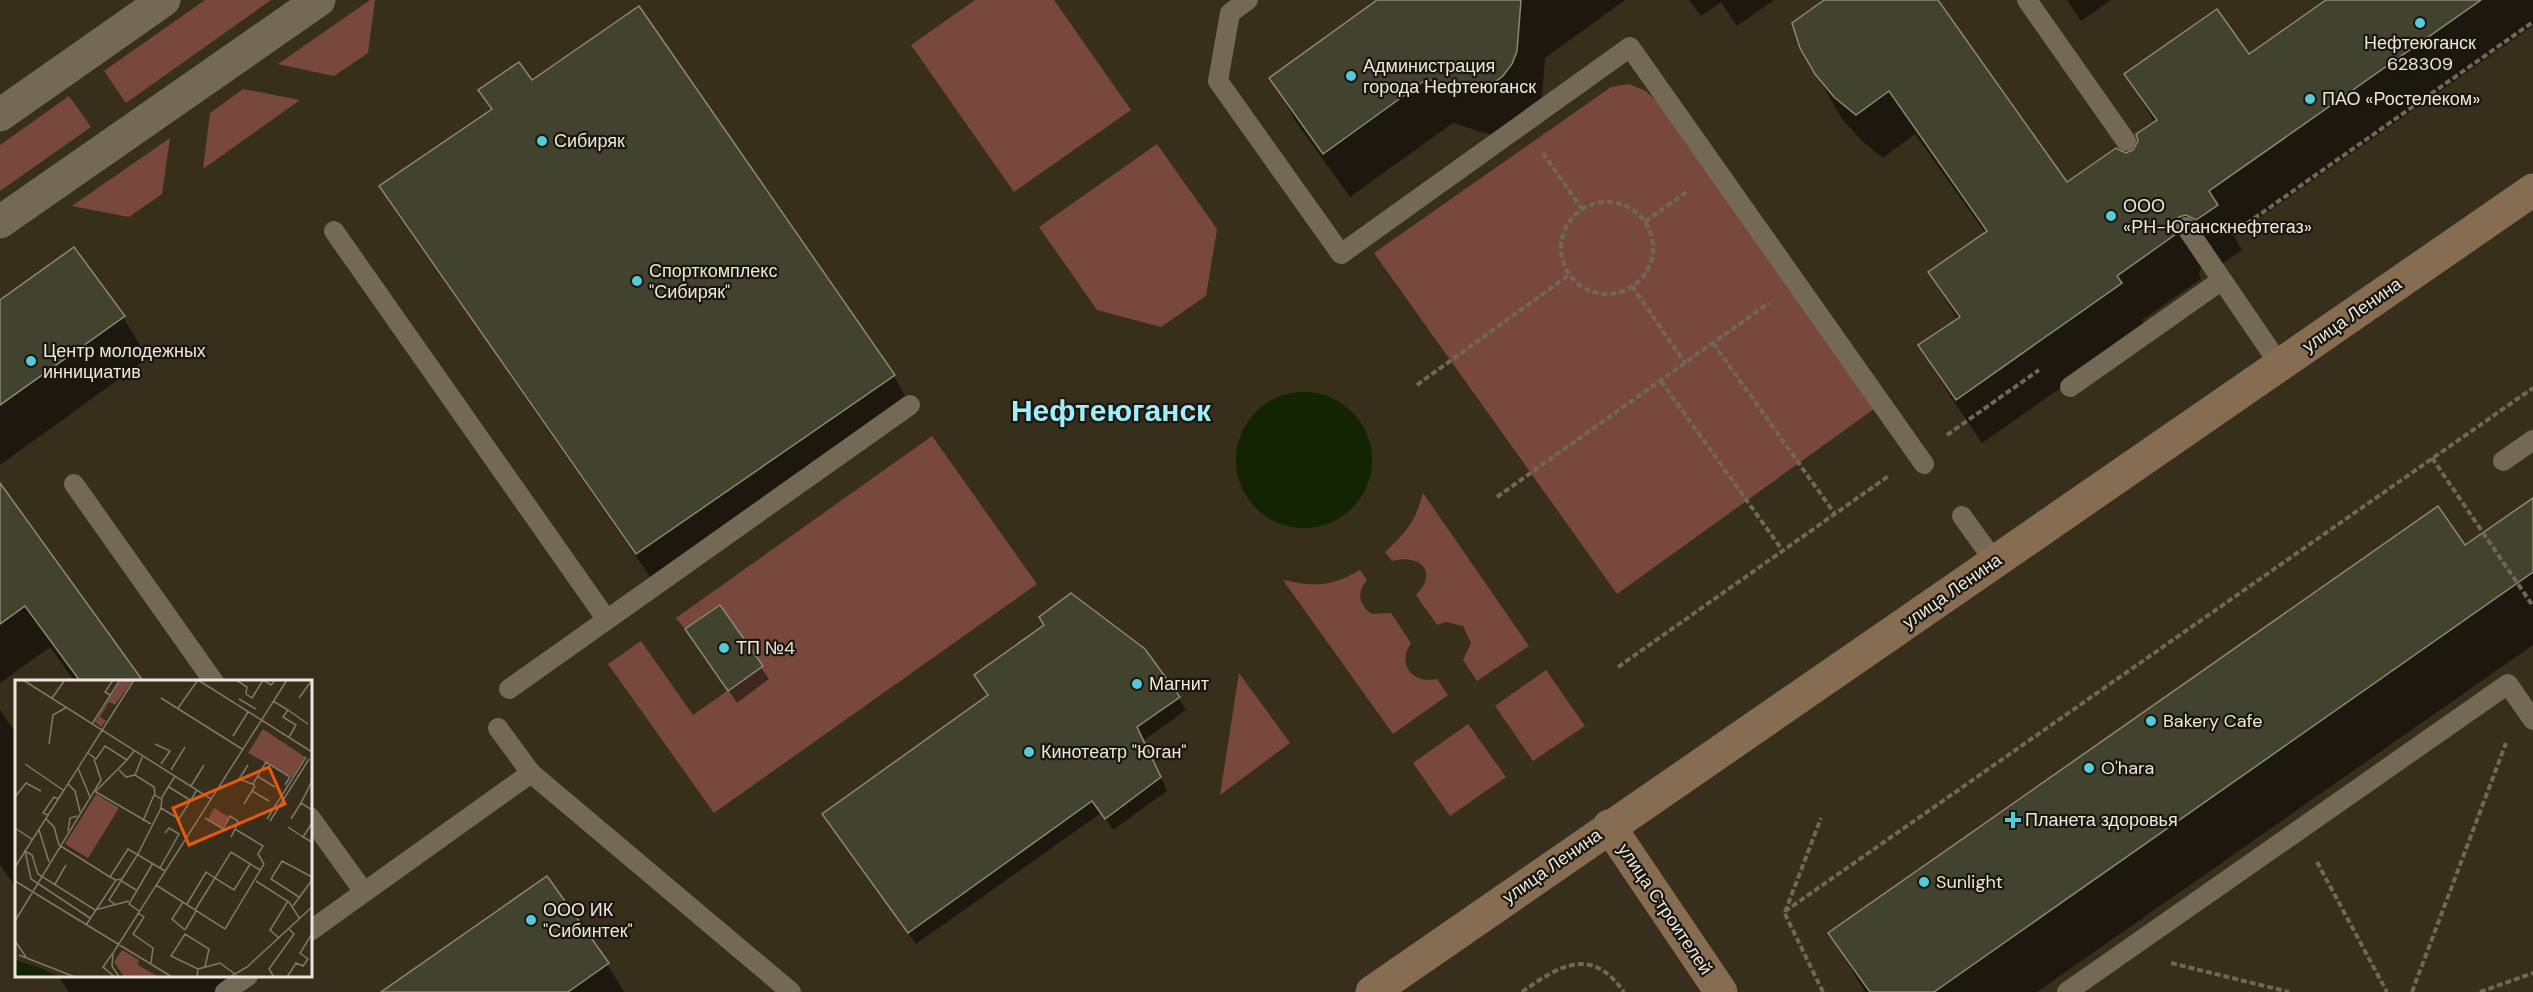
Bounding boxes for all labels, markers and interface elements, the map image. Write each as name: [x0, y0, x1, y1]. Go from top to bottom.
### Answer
marker: Нефтеюганск 628309: [2413, 16, 2427, 30]
place label: Нефтеюганск 628309: [2364, 31, 2476, 76]
place label: Администрация города Нефтеюганск: [1363, 54, 1536, 99]
marker: Администрация города Нефтеюганск: [1344, 69, 1358, 83]
place label: ПАО «Ростелеком»: [2322, 87, 2480, 111]
marker: ПАО «Ростелеком»: [2303, 92, 2317, 106]
place label: Сибиряк: [554, 129, 625, 153]
marker: Сибиряк: [535, 134, 549, 148]
place label: ООО «РН-Юганскнефтегаз»: [2123, 194, 2312, 239]
marker: ООО «РН-Юганскнефтегаз»: [2104, 209, 2118, 223]
place label: Спорткомплекс "Сибиряк": [649, 259, 777, 304]
street label: улица Ленина: [2298, 271, 2407, 358]
marker: Спорткомплекс "Сибиряк": [630, 274, 644, 288]
place label: Центр молодежных иннициатив: [43, 339, 206, 384]
marker: Центр молодежных иннициатив: [24, 354, 38, 368]
district label: Нефтеюганск: [1011, 391, 1212, 430]
street label: улица Ленина: [1898, 547, 2007, 634]
place label: ТП №4: [736, 636, 795, 660]
marker: ТП №4: [717, 641, 731, 655]
place label: Магнит: [1149, 672, 1209, 696]
marker: Магнит: [1130, 677, 1144, 691]
inset map: [15, 680, 312, 977]
place label: Bakery Cafe: [2163, 709, 2262, 733]
marker: Bakery Cafe: [2144, 714, 2158, 728]
place label: Кинотеатр "Юган": [1041, 740, 1187, 764]
marker: Кинотеатр "Юган": [1022, 745, 1036, 759]
place label: O'hara: [2101, 756, 2154, 780]
marker: O'hara: [2082, 761, 2096, 775]
place label: Планета здоровья: [2025, 808, 2178, 832]
marker: Планета здоровья: [2006, 813, 2020, 827]
street label: улица Ленина: [1498, 822, 1607, 909]
street label: улица Строителей: [1612, 839, 1718, 979]
place label: Sunlight: [1936, 870, 2003, 894]
marker: Sunlight: [1917, 875, 1931, 889]
place label: ООО ИК "Сибинтек": [543, 898, 633, 943]
marker: ООО ИК "Сибинтек": [524, 913, 538, 927]

